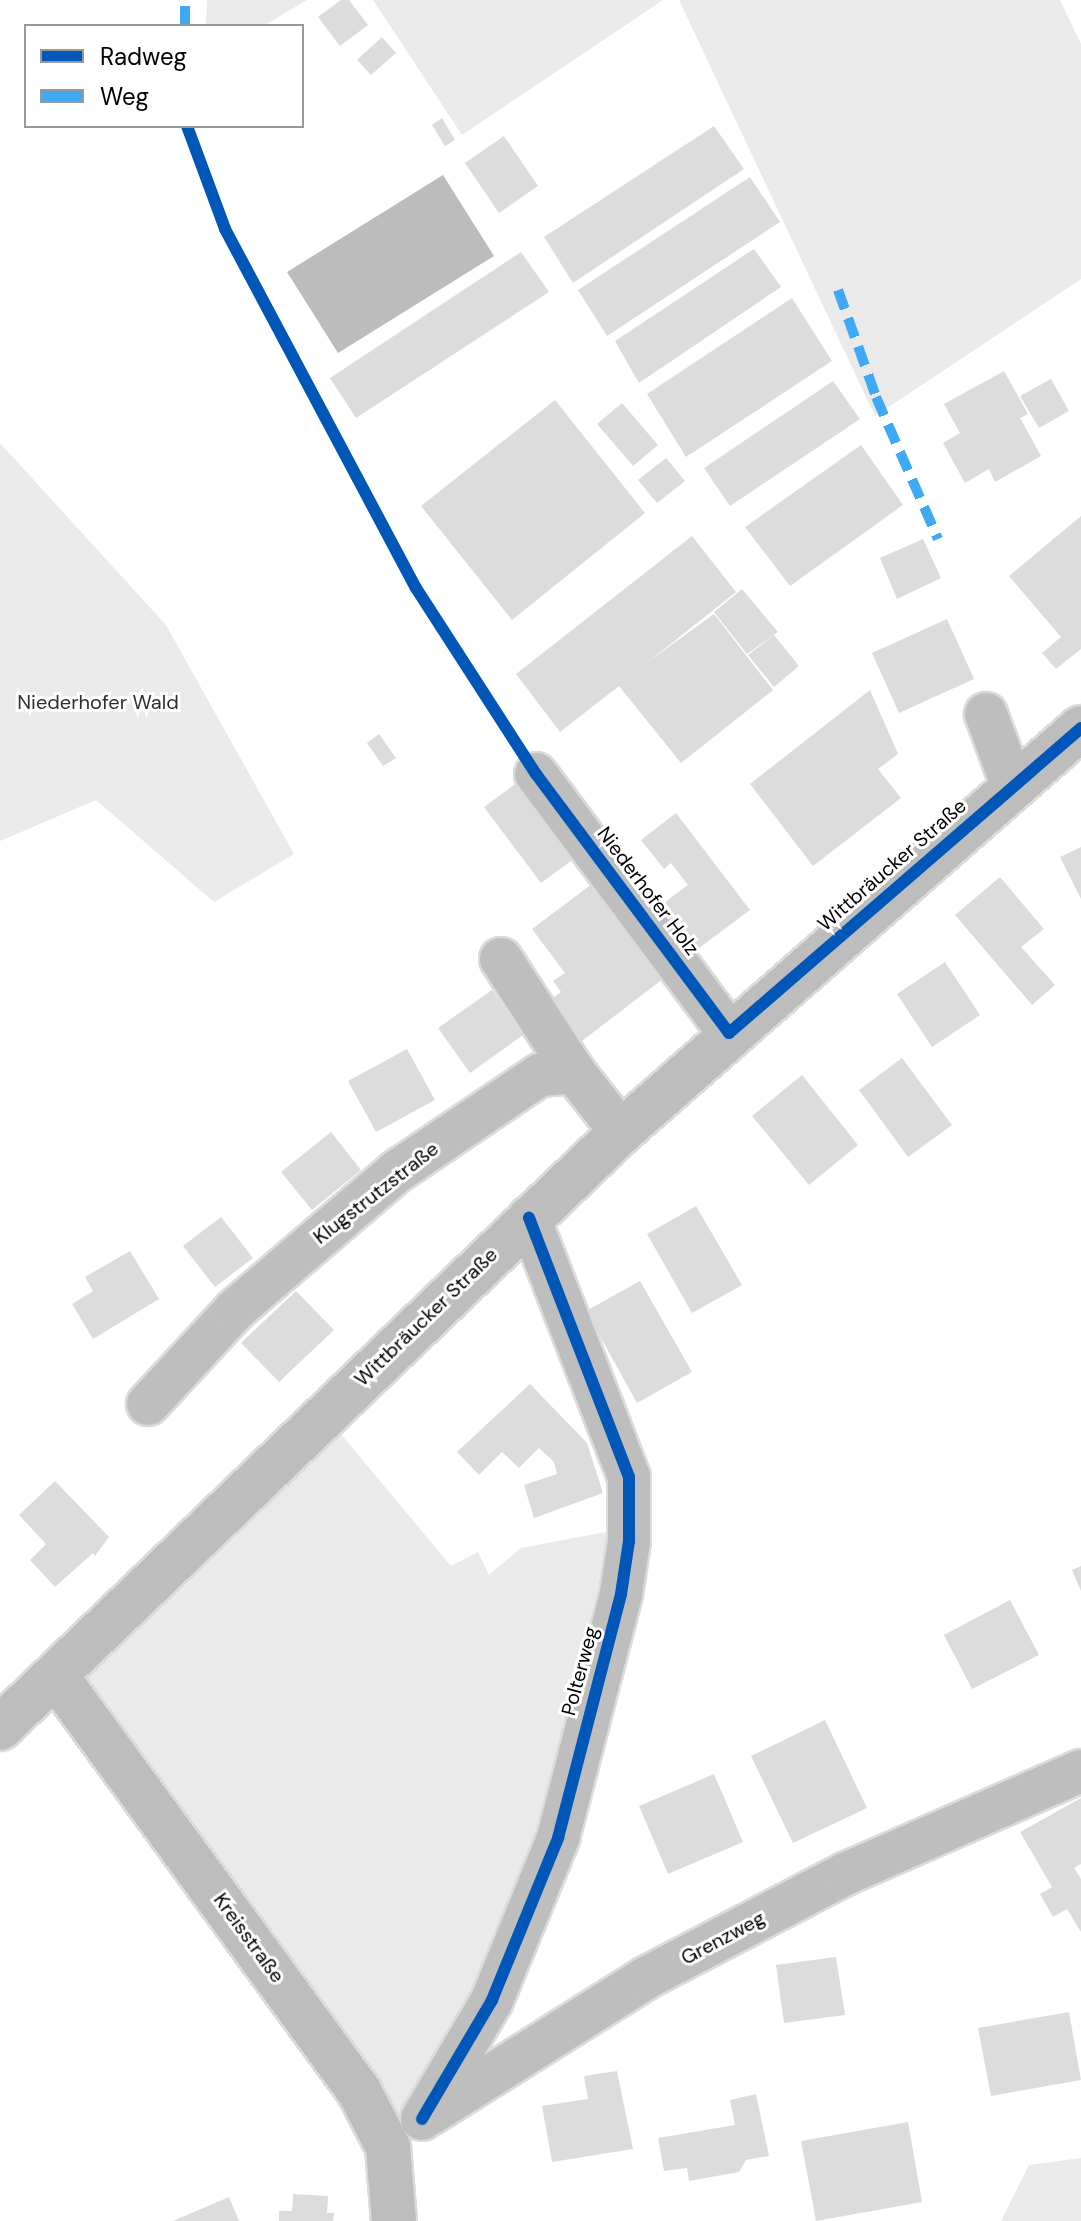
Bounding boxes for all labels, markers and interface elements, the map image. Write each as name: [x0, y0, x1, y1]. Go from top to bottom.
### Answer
legend: [24, 24, 304, 128]
text: Radweg: [100, 41, 187, 72]
text: Weg: [100, 81, 149, 112]
park label: Niederhofer Wald: [17, 690, 179, 714]
street label: Wittbräucker Straße: [813, 794, 971, 936]
street label: Niederhofer Holz: [592, 822, 704, 960]
street label: Klugstrutzstraße: [309, 1137, 443, 1249]
street label: Wittbräucker Straße: [350, 1243, 502, 1391]
street label: Polterweg: [557, 1624, 603, 1718]
street label: Kreisstraße: [208, 1889, 290, 1987]
street label: Grenzweg: [677, 1906, 769, 1970]

